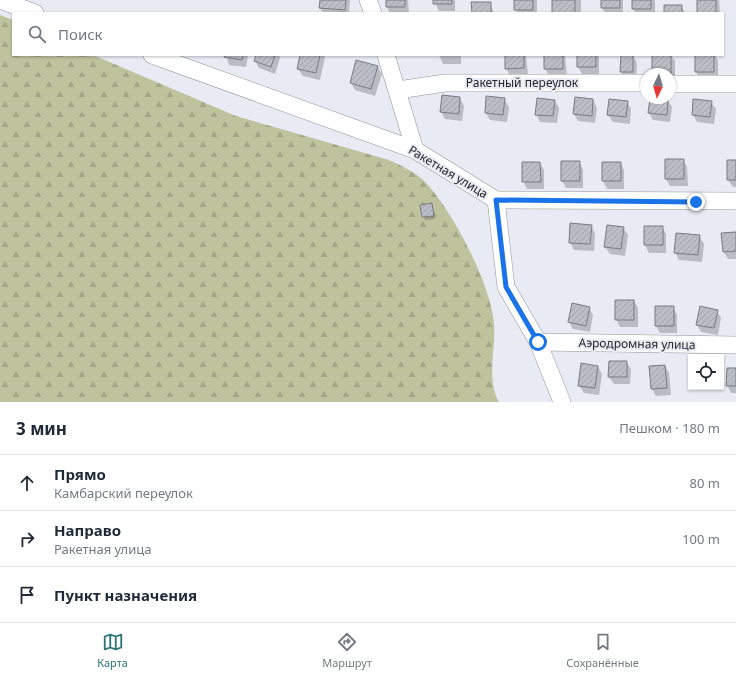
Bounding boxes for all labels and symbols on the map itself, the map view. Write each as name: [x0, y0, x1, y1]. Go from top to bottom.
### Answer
north arrow: [640, 68, 676, 104]
street label: Ракетный переулок: [466, 74, 579, 91]
street label: Ракетная улица: [405, 141, 491, 202]
route end: [687, 193, 705, 211]
route start: [529, 333, 547, 351]
street label: Аэродромная улица: [578, 334, 696, 353]

